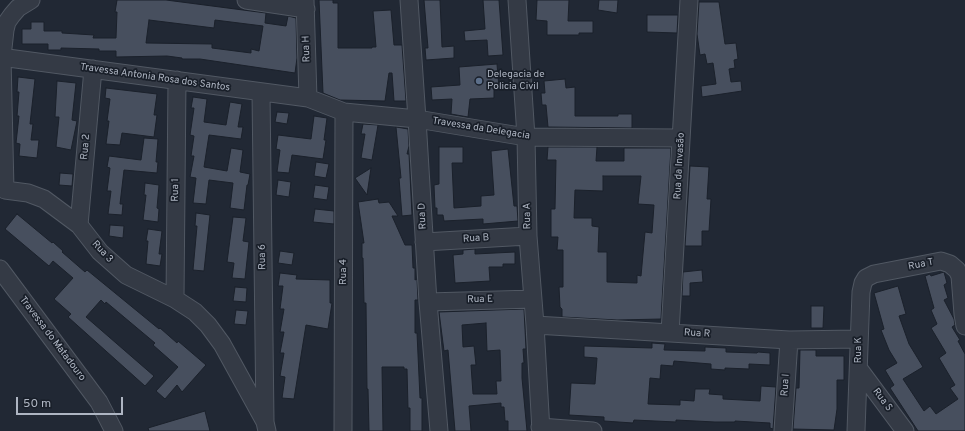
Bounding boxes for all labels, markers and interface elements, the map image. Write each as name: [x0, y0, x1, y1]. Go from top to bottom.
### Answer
street label: Rua H: [301, 35, 313, 63]
street label: Travessa Antonia Rosa dos Santos: [79, 62, 231, 94]
place label: Delegacia de Policia Civil: [487, 69, 545, 92]
marker: Delegacia de Policia Civil: [474, 76, 484, 86]
street label: Travessa da Delegacia: [431, 115, 531, 143]
street label: Rua da Invasão: [672, 132, 688, 200]
street label: Rua 2: [79, 134, 93, 160]
street label: Rua 1: [170, 178, 182, 202]
street label: Rua D: [416, 202, 430, 230]
street label: Rua A: [522, 203, 534, 229]
street label: Rua B: [463, 232, 489, 246]
street label: Rua 3: [89, 238, 115, 266]
street label: Rua 6: [257, 244, 269, 270]
street label: Rua T: [907, 257, 935, 273]
street label: Rua 4: [338, 259, 350, 285]
street label: Travessa do Matadouro: [16, 294, 88, 384]
street label: Rua E: [467, 294, 493, 306]
street label: Rua R: [683, 327, 711, 341]
street label: Rua K: [853, 337, 865, 363]
street label: Rua I: [779, 373, 793, 397]
street label: Rua S: [869, 386, 895, 414]
scale bar: [18, 389, 125, 415]
text: 50 m: [23, 396, 51, 412]

